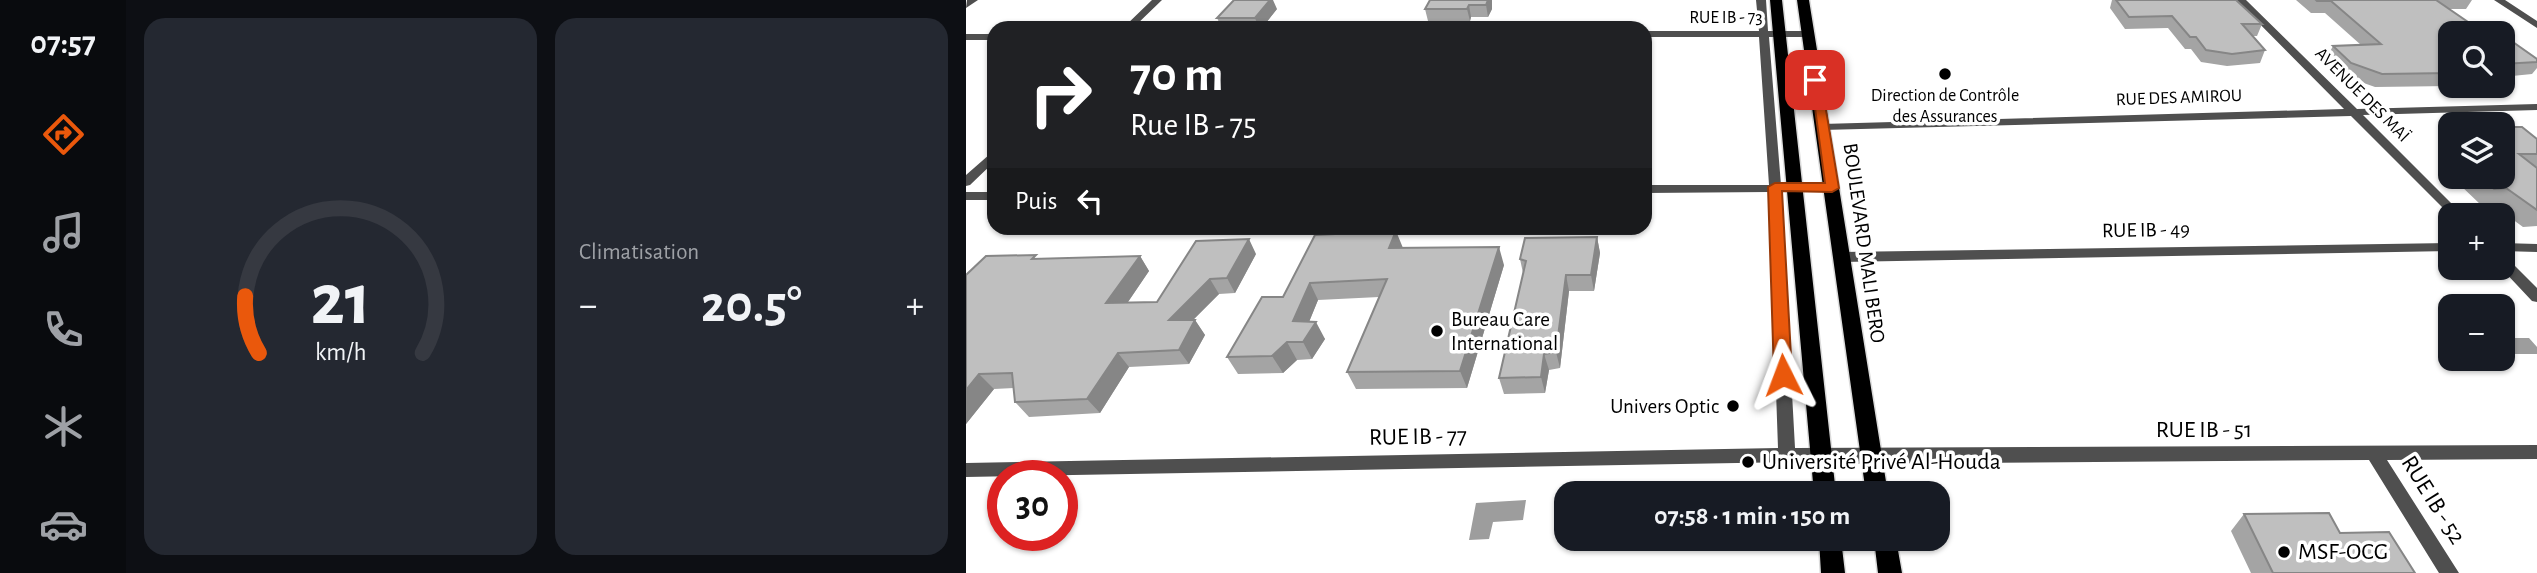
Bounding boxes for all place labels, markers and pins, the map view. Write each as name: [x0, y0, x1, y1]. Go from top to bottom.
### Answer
pin: [1785, 50, 1845, 110]
marker: Direction de Contrôle des Assurances: [1937, 66, 1953, 82]
place label: Direction de Contrôle des Assurances: [1871, 87, 2019, 126]
place label: Bureau Care International: [1451, 309, 1558, 354]
marker: Bureau Care International: [1429, 323, 1445, 339]
place label: Univers Optic: [1610, 396, 1719, 417]
marker: Univers Optic: [1725, 398, 1741, 414]
place label: Université Privé Al-Houda: [1762, 450, 2001, 474]
marker: Université Privé Al-Houda: [1740, 454, 1756, 470]
place label: MSF-OCG: [2298, 540, 2388, 564]
marker: MSF-OCG: [2276, 544, 2292, 560]

